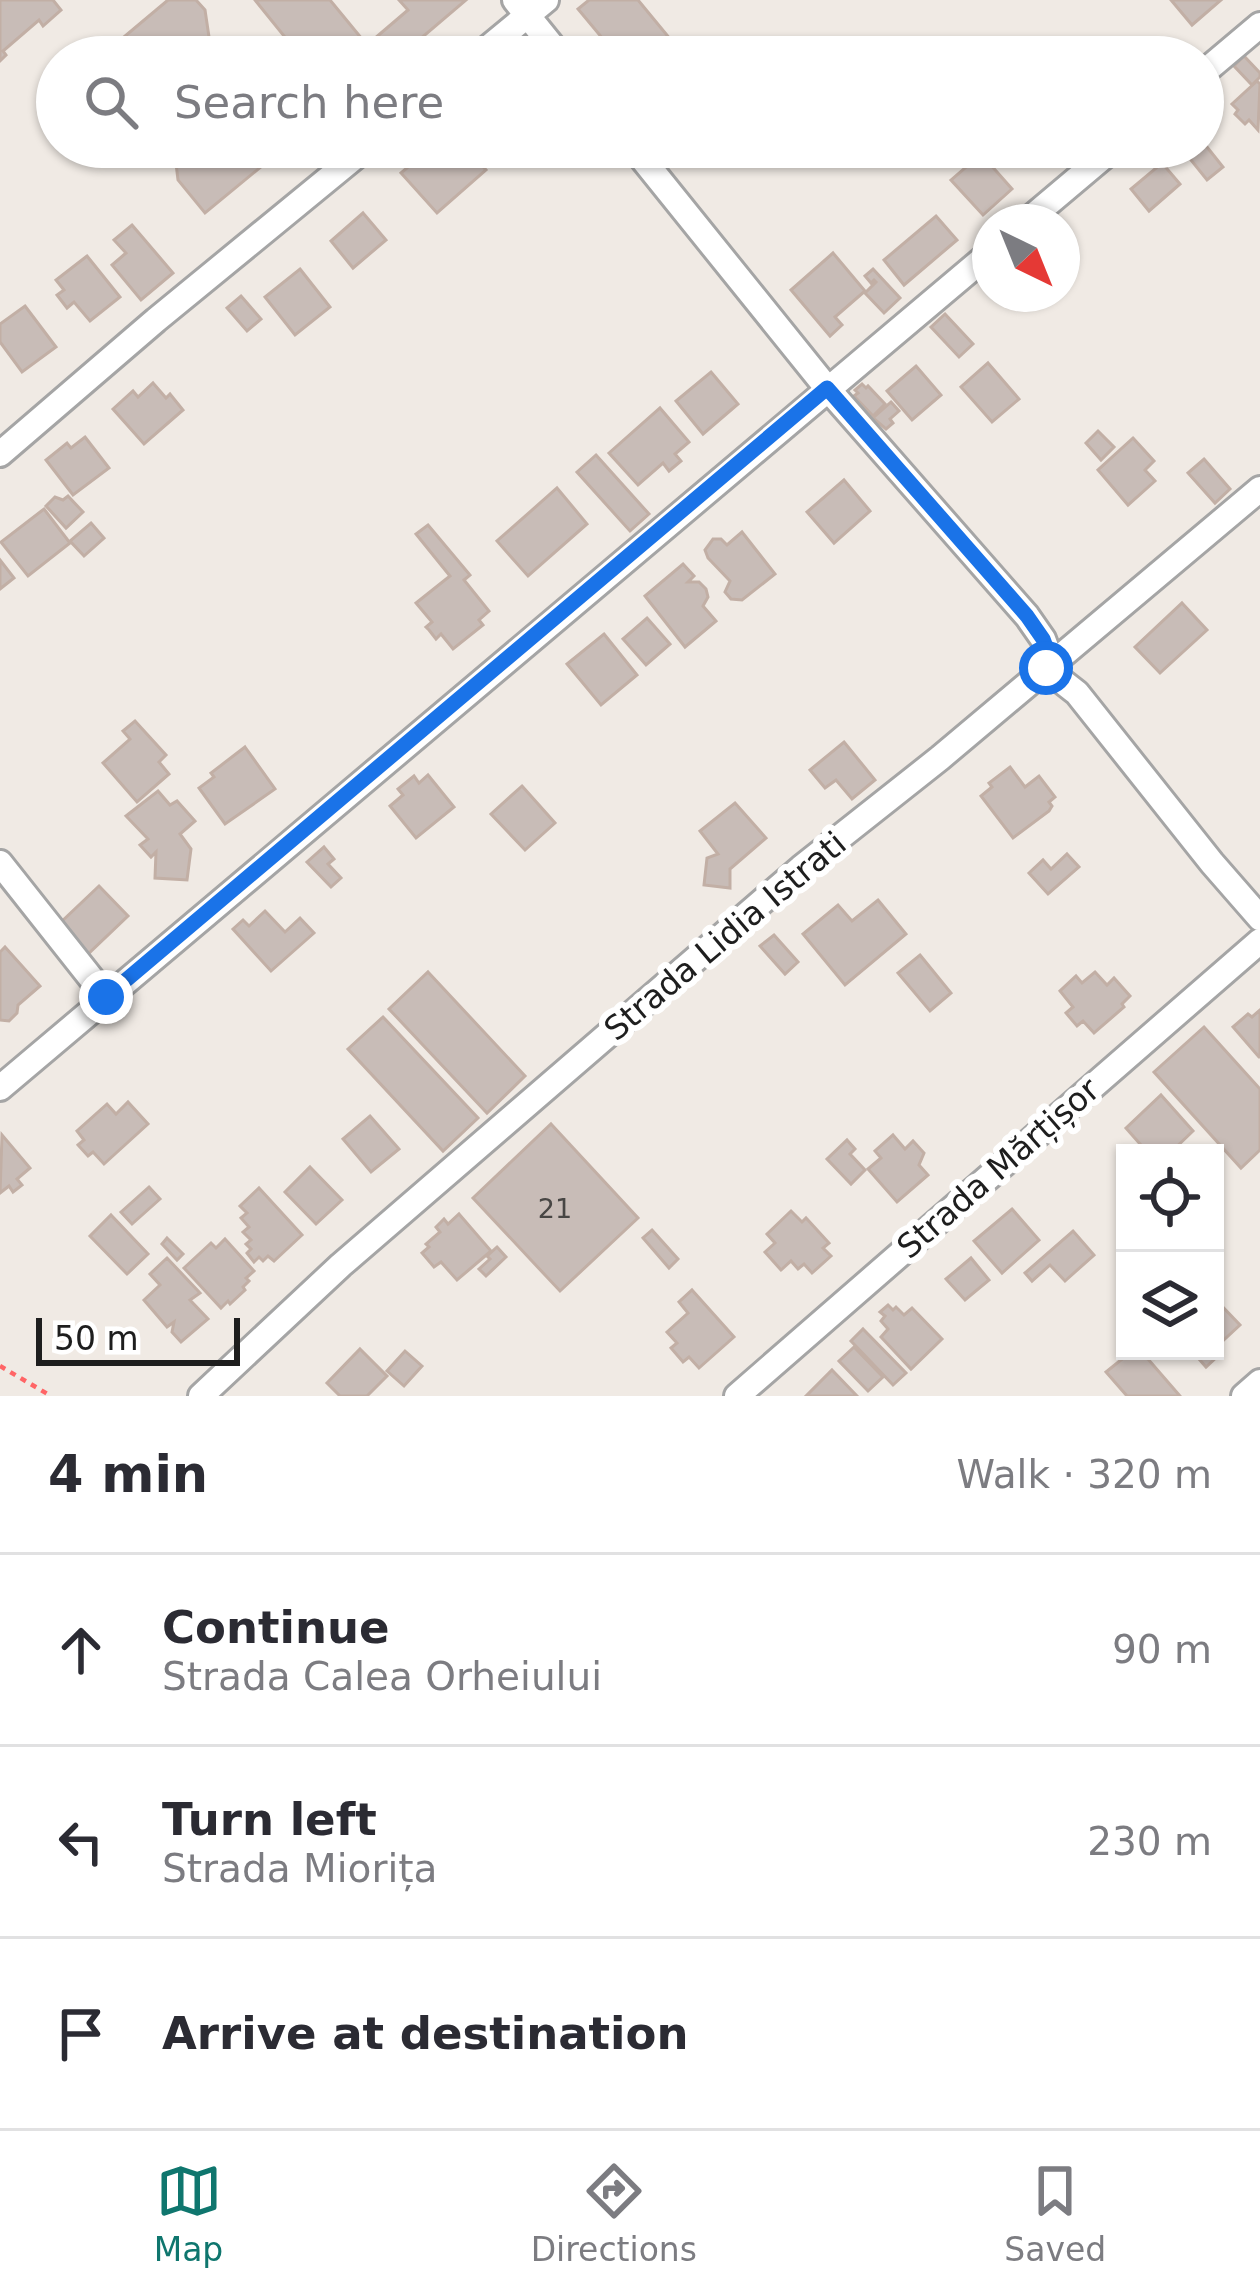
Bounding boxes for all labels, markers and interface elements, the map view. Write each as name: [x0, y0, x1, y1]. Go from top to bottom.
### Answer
search box: [36, 36, 1224, 168]
icon: search: [78, 69, 144, 135]
text: Search here: [174, 76, 444, 129]
north arrow: [972, 204, 1080, 312]
route start: [1019, 641, 1073, 695]
street label: Strada Lidia Istrati: [596, 824, 854, 1048]
route end: [79, 970, 133, 1024]
street label: Strada Mărțișor: [889, 1069, 1108, 1267]
map controls: [1116, 1144, 1224, 1360]
button: locate: [1116, 1144, 1224, 1252]
house number: 21: [538, 1193, 572, 1224]
button: layers: [1116, 1252, 1224, 1360]
scale bar: [36, 1312, 240, 1365]
text: 50 m: [54, 1319, 139, 1358]
text: 4 min: [48, 1445, 208, 1504]
text: Walk · 320 m: [957, 1452, 1212, 1497]
text: Continue: [162, 1601, 390, 1654]
icon: ahead: [48, 1617, 114, 1683]
text: 90 m: [1112, 1627, 1212, 1672]
text: Strada Calea Orheiului: [162, 1654, 602, 1699]
text: Turn left: [162, 1793, 377, 1846]
icon: left: [48, 1809, 114, 1875]
text: 230 m: [1087, 1819, 1212, 1864]
text: Strada Miorița: [162, 1846, 437, 1891]
icon: arrive: [48, 2001, 114, 2067]
text: Arrive at destination: [162, 2007, 688, 2060]
tab: Map: [154, 2158, 223, 2269]
tab: Directions: [531, 2158, 697, 2269]
tab: Saved: [1004, 2158, 1106, 2269]

